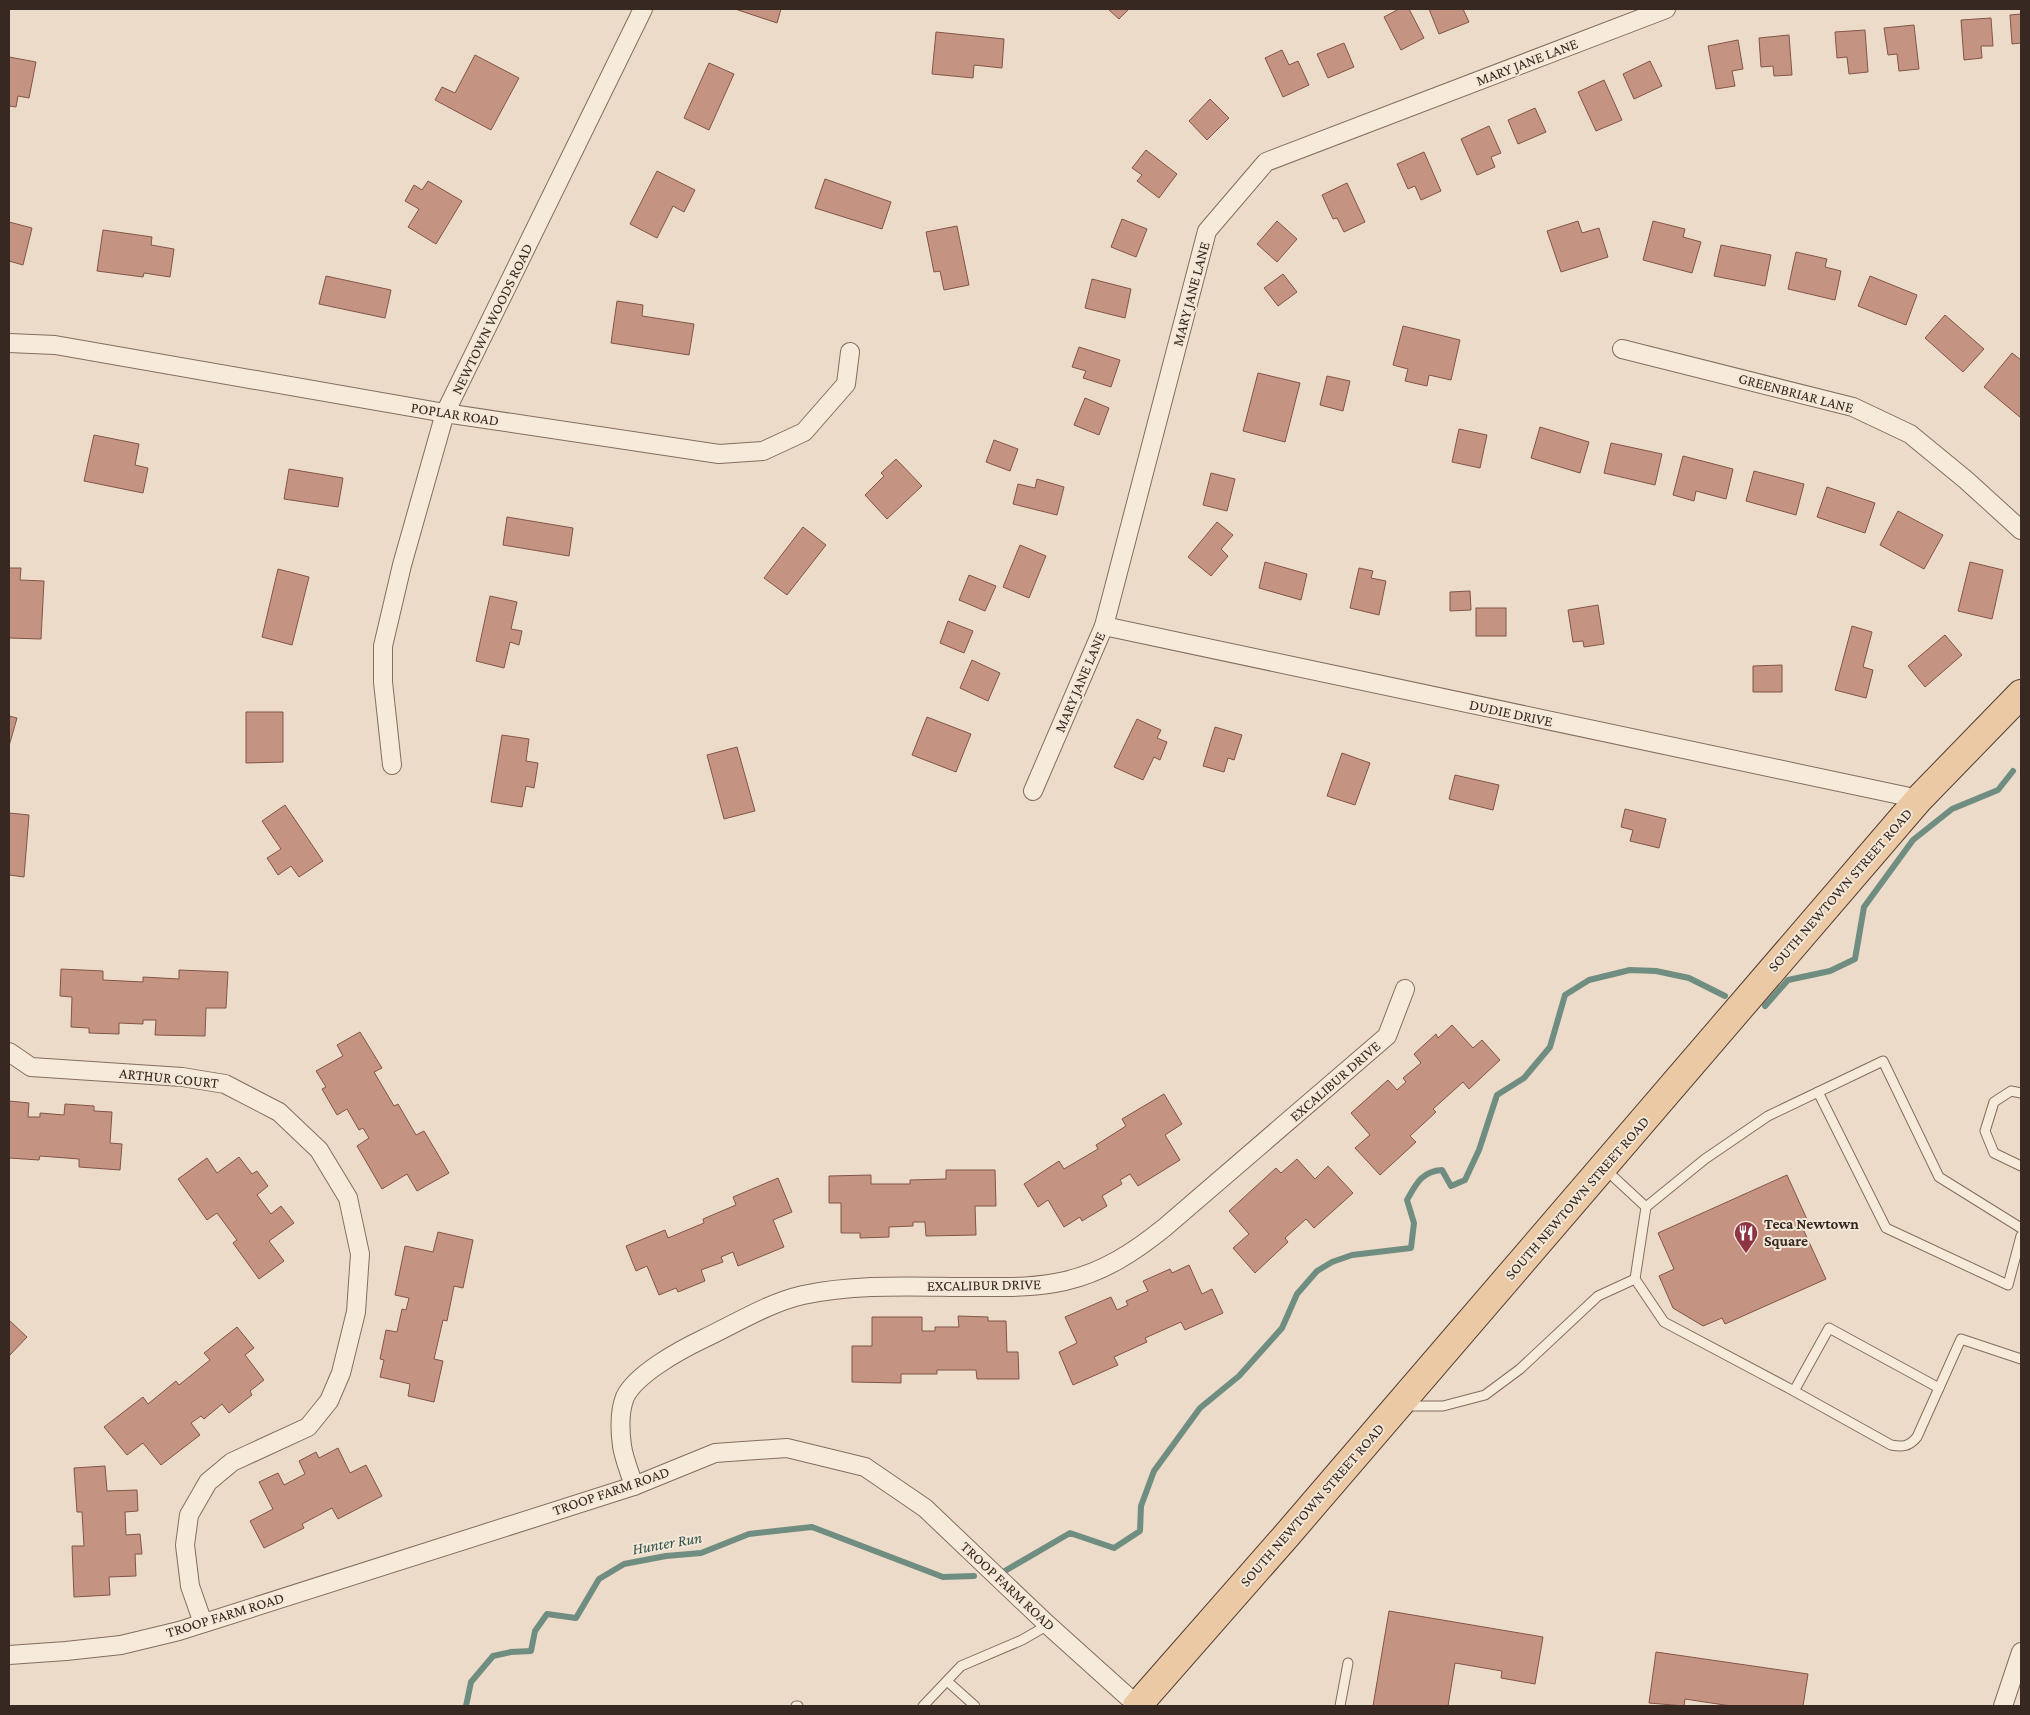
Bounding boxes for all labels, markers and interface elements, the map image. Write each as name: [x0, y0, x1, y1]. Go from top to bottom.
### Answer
street label: MARY JANE LANE: [1474, 35, 1580, 90]
street label: MARY JANE LANE: [1169, 240, 1214, 348]
street label: NEWTOWN WOODS ROAD: [448, 241, 536, 397]
street label: GREENBRIAR LANE: [1737, 370, 1855, 416]
street label: POPLAR ROAD: [410, 399, 500, 429]
street label: MARY JANE LANE: [1052, 629, 1109, 735]
street label: DUDIE DRIVE: [1468, 696, 1554, 730]
street label: SOUTH NEWTOWN STREET ROAD: [1765, 805, 1915, 975]
street label: EXCALIBUR DRIVE: [1287, 1038, 1383, 1124]
street label: ARTHUR COURT: [118, 1065, 220, 1091]
street label: SOUTH NEWTOWN STREET ROAD: [1502, 1113, 1652, 1283]
place label: Teca Newtown Square: [1764, 1216, 1859, 1249]
restaurant icon: Teca Newtown Square: [1733, 1220, 1759, 1254]
street label: EXCALIBUR DRIVE: [927, 1276, 1041, 1294]
street label: SOUTH NEWTOWN STREET ROAD: [1237, 1420, 1387, 1590]
street label: TROOP FARM ROAD: [550, 1463, 672, 1519]
water label: Hunter Run: [631, 1528, 703, 1558]
street label: TROOP FARM ROAD: [958, 1538, 1058, 1634]
street label: TROOP FARM ROAD: [164, 1589, 286, 1641]

